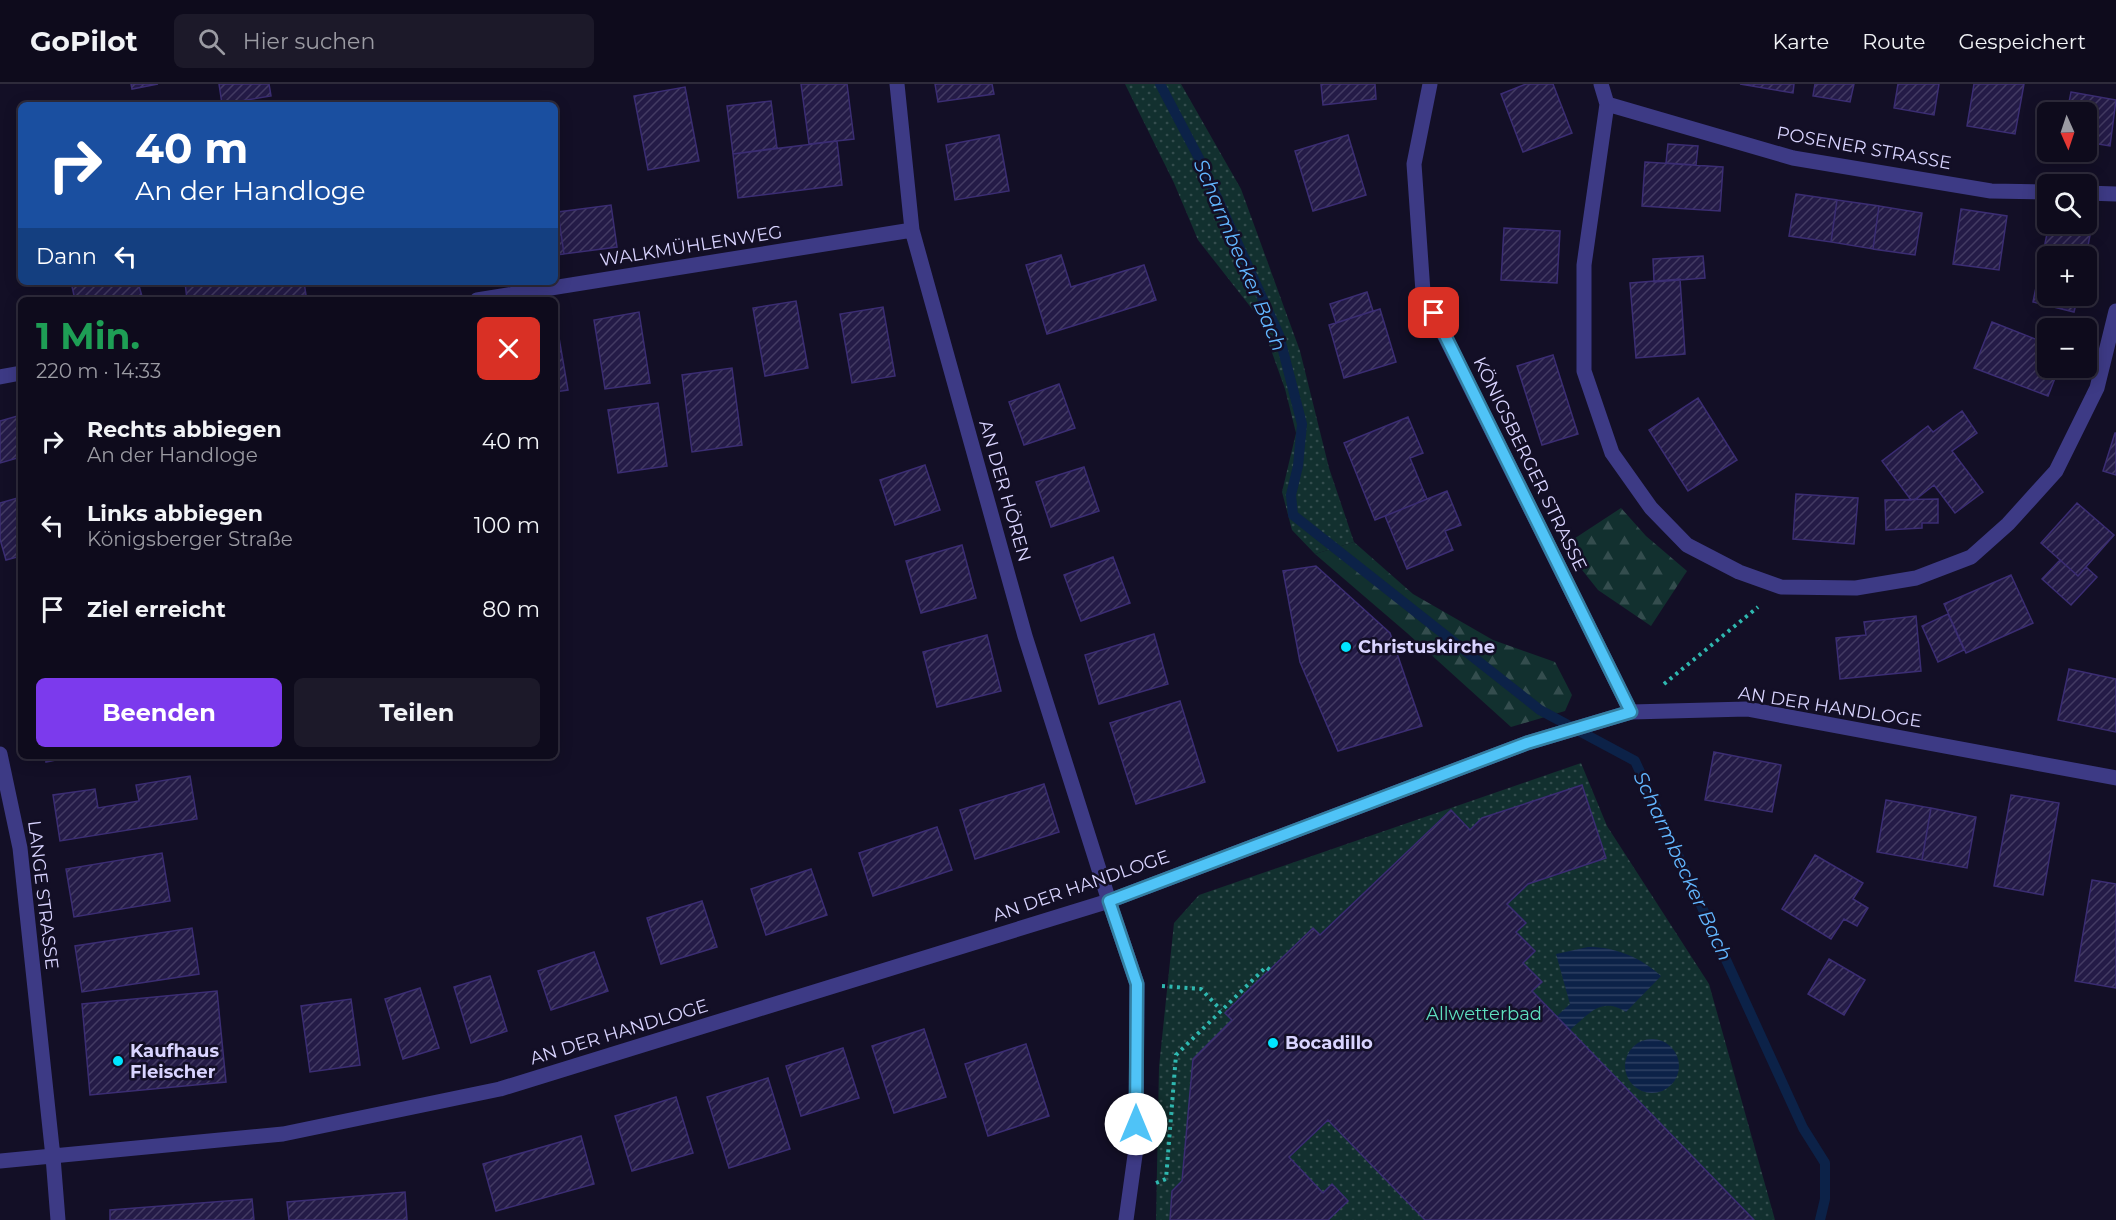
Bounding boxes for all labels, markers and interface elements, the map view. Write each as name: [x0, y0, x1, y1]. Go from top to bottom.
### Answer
search box: [174, 14, 594, 68]
text: GoPilot: [30, 24, 138, 58]
icon: search: [195, 25, 228, 58]
text: Hier suchen: [243, 28, 375, 55]
text: Karte: [1773, 29, 1829, 54]
text: Route: [1862, 29, 1925, 54]
text: Gespeichert: [1958, 29, 2086, 54]
north arrow: [2037, 102, 2097, 162]
map controls: [2037, 102, 2097, 378]
text: 40 m: [135, 122, 248, 174]
street label: POSENER STRASSE: [1775, 122, 1953, 174]
icon: right: [36, 126, 114, 204]
water label: Scharmbecker Bach: [1189, 155, 1291, 355]
text: An der Handloge: [135, 174, 366, 207]
button: search: [2037, 174, 2097, 234]
street label: WALKMÜHLENWEG: [598, 221, 784, 271]
icon: left: [109, 240, 142, 273]
text: Dann: [36, 243, 97, 270]
button: +: [2037, 246, 2097, 306]
pin: [1408, 287, 1459, 338]
icon: arrive: [1417, 296, 1450, 329]
text: 1 Min.: [36, 314, 140, 358]
button: close: [477, 317, 540, 380]
button: −: [2037, 318, 2097, 378]
street label: KÖNIGSBERGER STRASSE: [1468, 353, 1592, 575]
text: 220 m · 14:33: [36, 359, 161, 383]
text: Rechts abbiegen: [87, 416, 282, 443]
street label: AN DER HÖREN: [974, 418, 1036, 564]
icon: right: [36, 425, 69, 458]
text: 40 m: [482, 428, 540, 455]
text: An der Handloge: [87, 443, 258, 467]
text: Links abbiegen: [87, 500, 263, 527]
icon: left: [36, 509, 69, 542]
text: 100 m: [474, 512, 540, 539]
text: Königsberger Straße: [87, 527, 293, 551]
icon: arrive: [36, 593, 69, 626]
text: Ziel erreicht: [87, 596, 226, 623]
text: 80 m: [482, 596, 540, 623]
place label: Christuskirche: [1358, 636, 1495, 658]
marker: Christuskirche: [1339, 640, 1353, 654]
button: Beenden: [36, 678, 282, 747]
button: Teilen: [294, 678, 540, 747]
street label: AN DER HANDLOGE: [1737, 682, 1923, 732]
water label: Scharmbecker Bach: [1629, 767, 1737, 965]
street label: LANGE STRASSE: [23, 819, 63, 971]
street label: AN DER HANDLOGE: [990, 845, 1172, 927]
street label: AN DER HANDLOGE: [527, 994, 711, 1070]
park label: Allwetterbad: [1426, 1003, 1542, 1025]
place label: Bocadillo: [1285, 1032, 1373, 1054]
marker: Bocadillo: [1266, 1036, 1280, 1050]
place label: Kaufhaus Fleischer: [130, 1040, 219, 1083]
marker: Kaufhaus Fleischer: [111, 1054, 125, 1068]
position arrow: [1104, 1092, 1168, 1156]

